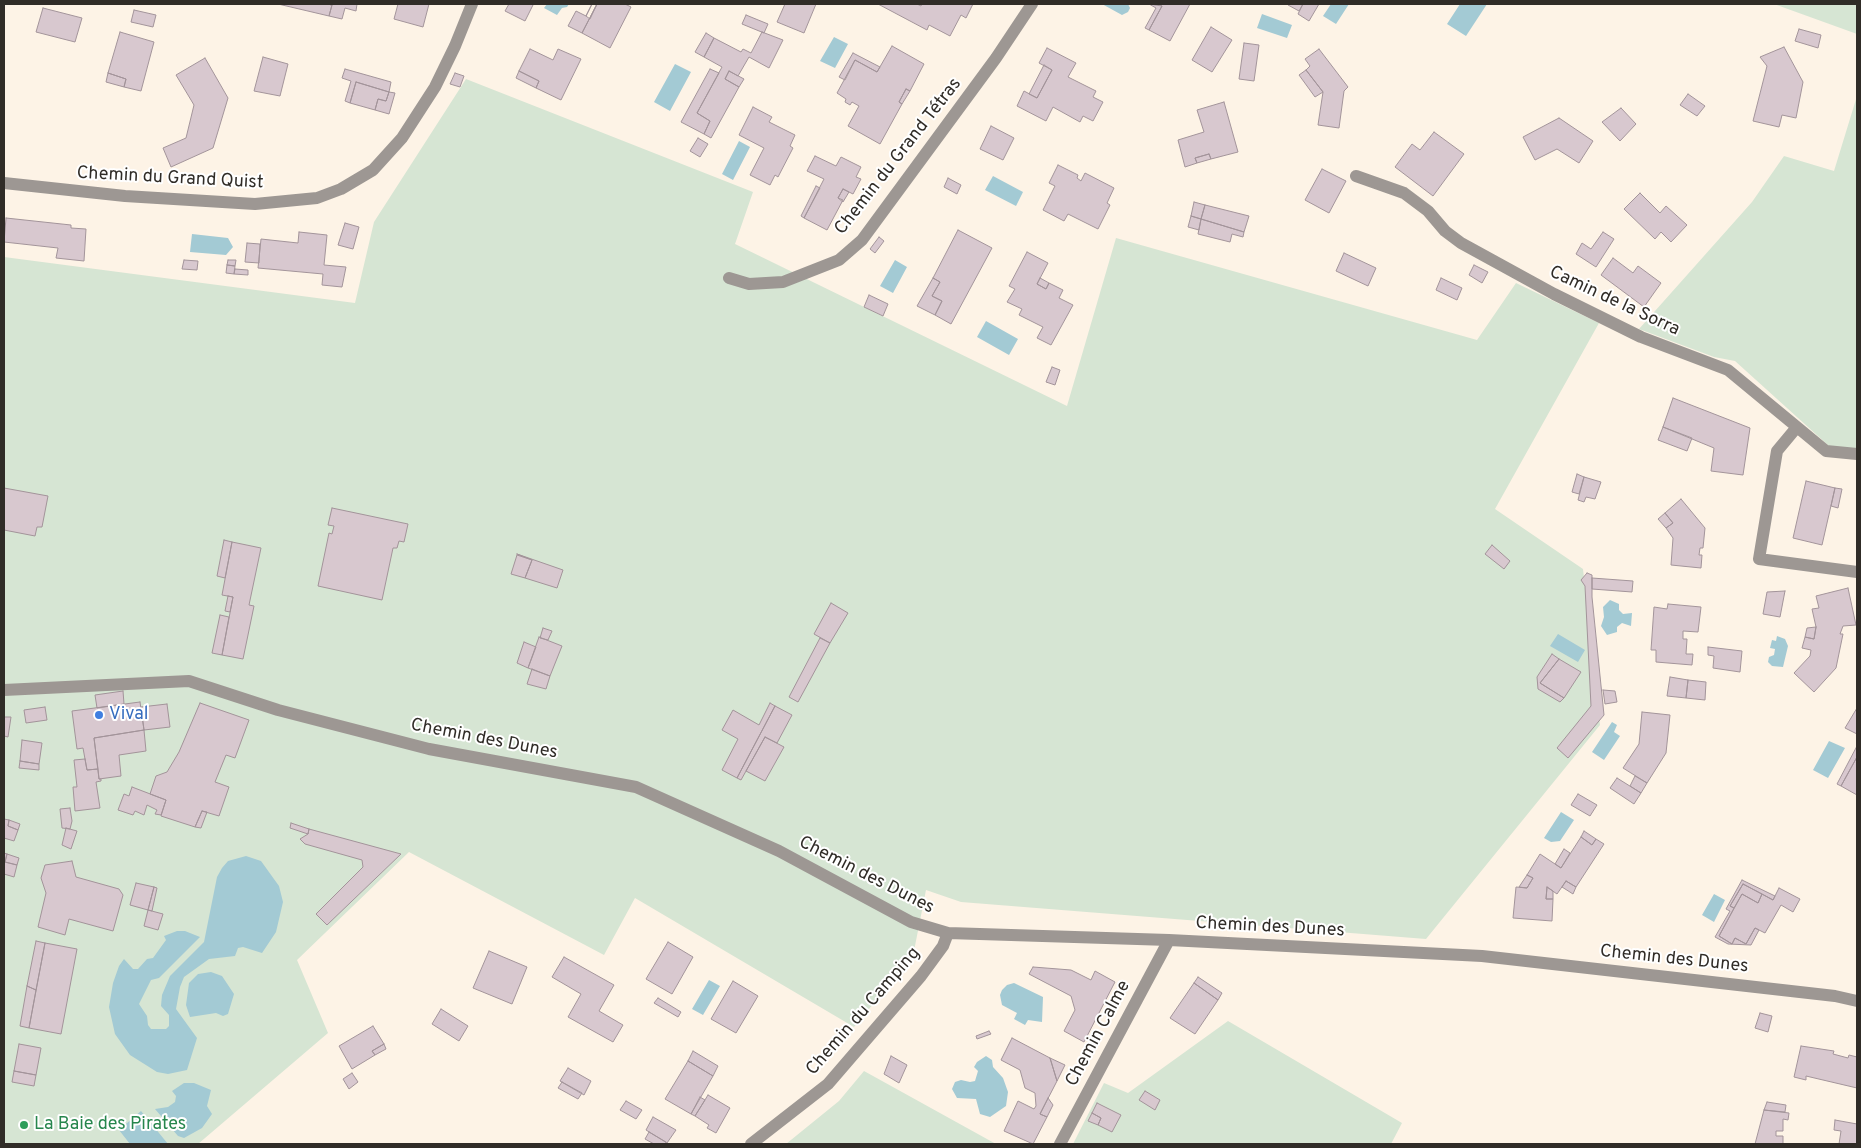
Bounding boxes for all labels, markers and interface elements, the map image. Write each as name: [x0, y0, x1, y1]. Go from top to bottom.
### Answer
street label: Chemin du Grand Tétras: [831, 74, 967, 240]
street label: Chemin du Grand Quist: [76, 163, 264, 195]
street label: Camin de la Sorra: [1545, 262, 1683, 342]
place label: Vival: [109, 704, 148, 726]
marker: Vival: [93, 709, 105, 721]
street label: Chemin des Dunes: [409, 715, 559, 765]
street label: Chemin des Dunes: [795, 832, 937, 920]
street label: Chemin des Dunes: [1195, 913, 1345, 943]
street label: Chemin des Dunes: [1599, 941, 1749, 979]
street label: Chemin du Camping: [802, 944, 926, 1080]
street label: Chemin Calme: [1062, 977, 1136, 1091]
place label: La Baie des Pirates: [34, 1114, 186, 1136]
marker: La Baie des Pirates: [18, 1119, 30, 1131]

